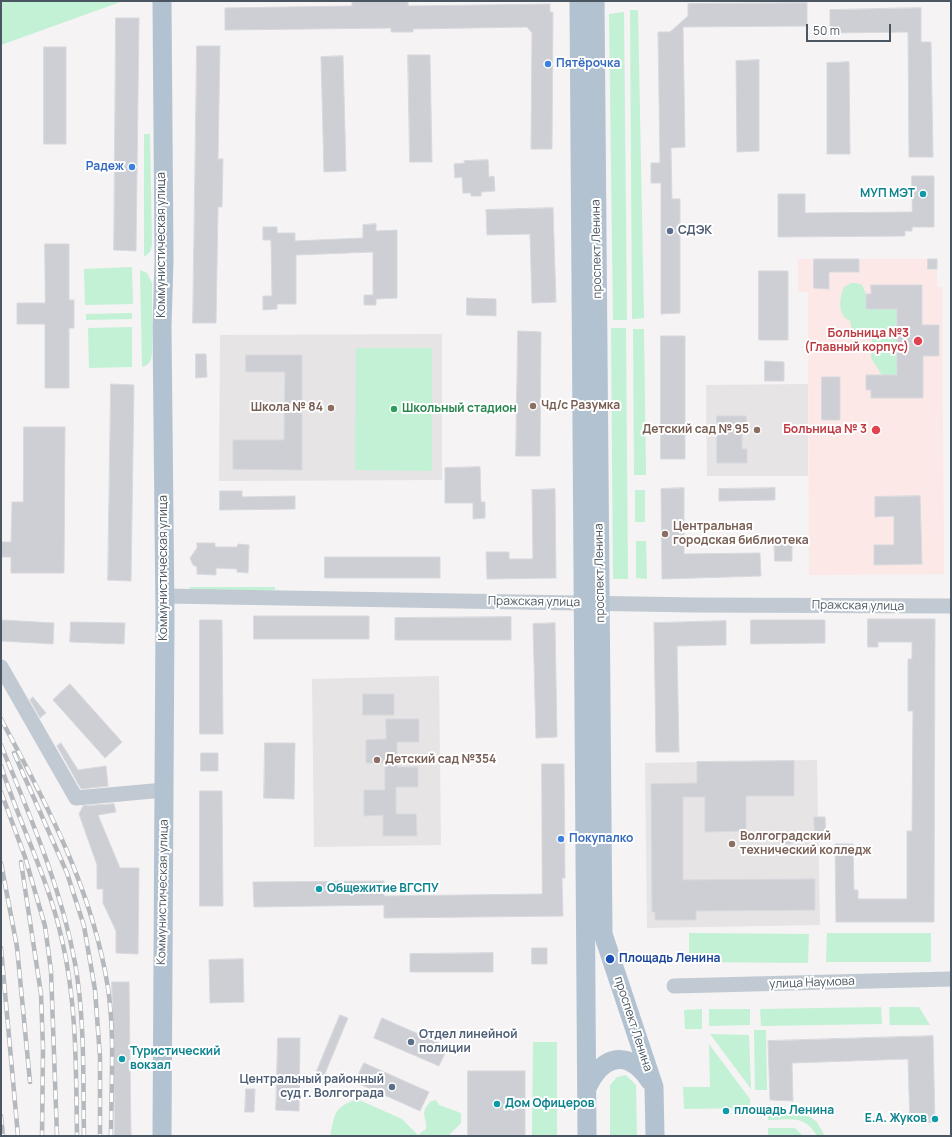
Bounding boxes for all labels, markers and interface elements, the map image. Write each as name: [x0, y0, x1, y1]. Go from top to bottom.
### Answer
scale bar: [808, 16, 893, 42]
text: 50 m: [813, 22, 840, 39]
place label: Пятёрочка: [556, 57, 620, 71]
marker: Пятёрочка: [543, 59, 553, 69]
place label: Радеж: [86, 160, 124, 174]
marker: Радеж: [127, 162, 137, 172]
street label: Коммунистическая улица: [155, 172, 169, 318]
place label: МУП МЭТ: [860, 187, 915, 201]
marker: МУП МЭТ: [918, 189, 928, 199]
street label: проспект Ленина: [589, 199, 605, 299]
place label: СДЭК: [678, 224, 712, 238]
marker: СДЭК: [665, 226, 675, 236]
place label: Больница №3 (Главный корпус): [804, 327, 909, 355]
marker: Больница №3 (Главный корпус): [912, 335, 924, 347]
place label: Чд/с Разумка: [541, 399, 620, 413]
place label: Школа № 84: [251, 401, 323, 415]
marker: Чд/с Разумка: [528, 401, 538, 411]
place label: Школьный стадион: [402, 402, 517, 416]
marker: Школа № 84: [326, 403, 336, 413]
marker: Школьный стадион: [389, 404, 399, 414]
place label: Детский сад № 95: [642, 423, 749, 437]
place label: Больница № 3: [783, 423, 867, 437]
marker: Больница № 3: [870, 424, 882, 436]
marker: Детский сад № 95: [752, 425, 762, 435]
street label: Коммунистическая улица: [157, 495, 171, 641]
place label: Центральная городская библиотека: [673, 520, 809, 548]
street label: проспект Ленина: [592, 523, 608, 623]
marker: Центральная городская библиотека: [660, 529, 670, 539]
street label: Пражская улица: [488, 594, 580, 610]
street label: Пражская улица: [812, 598, 904, 614]
place label: Детский сад №354: [385, 753, 496, 767]
marker: Детский сад №354: [372, 755, 382, 765]
street label: Коммунистическая улица: [155, 819, 171, 965]
place label: Волгоградский технический колледж: [740, 830, 872, 858]
place label: Покупалко: [569, 832, 633, 846]
marker: Покупалко: [556, 834, 566, 844]
marker: Волгоградский технический колледж: [727, 839, 737, 849]
place label: Общежитие ВГСПУ: [327, 882, 439, 896]
marker: Общежитие ВГСПУ: [314, 884, 324, 894]
place label: Площадь Ленина: [619, 952, 721, 966]
marker: Площадь Ленина: [604, 953, 616, 965]
street label: улица Наумова: [769, 974, 855, 992]
street label: проспект Ленина: [611, 975, 655, 1073]
place label: Отдел линейной полиции: [419, 1028, 517, 1056]
marker: Отдел линейной полиции: [406, 1037, 416, 1047]
place label: Туристический вокзал: [130, 1045, 220, 1073]
marker: Туристический вокзал: [117, 1054, 127, 1064]
place label: Центральный районный суд г. Волгограда: [240, 1073, 384, 1101]
marker: Центральный районный суд г. Волгограда: [387, 1082, 397, 1092]
place label: Дом Офицеров: [505, 1097, 594, 1111]
marker: Дом Офицеров: [492, 1099, 502, 1109]
place label: площадь Ленина: [734, 1104, 834, 1118]
marker: площадь Ленина: [721, 1106, 731, 1116]
place label: Е.А. Жуков: [865, 1112, 927, 1126]
marker: Е.А. Жуков: [930, 1114, 940, 1124]

